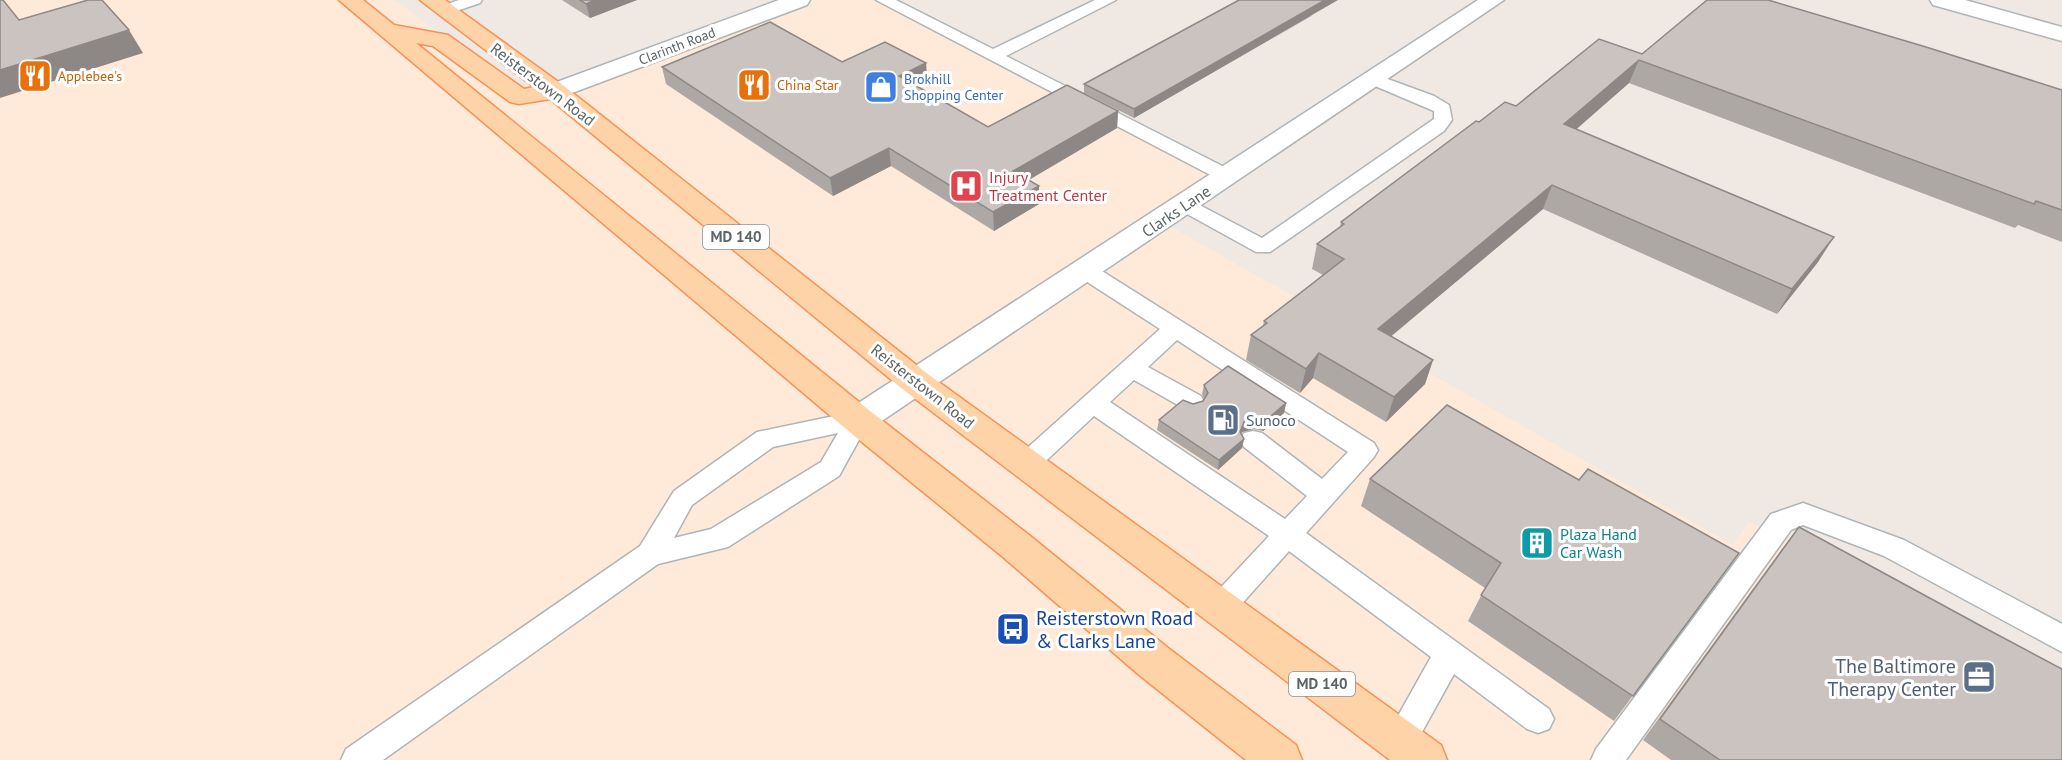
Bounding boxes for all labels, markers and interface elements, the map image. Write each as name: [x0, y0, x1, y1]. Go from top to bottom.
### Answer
street label: Clarinth Road: [636, 23, 718, 69]
street label: Reisterstown Road: [487, 38, 599, 130]
restaurant icon: Applebee's: [17, 58, 53, 94]
place label: Applebee's: [58, 67, 122, 85]
restaurant icon: China Star: [736, 67, 772, 103]
shop icon: Brokhill Shopping Center: [863, 69, 899, 105]
place label: Brokhill Shopping Center: [904, 70, 1003, 104]
place label: China Star: [777, 76, 839, 94]
place label: Injury Treatment Center: [989, 167, 1108, 205]
hospital icon: Injury Treatment Center: [948, 168, 984, 204]
street label: Clarks Lane: [1138, 181, 1214, 241]
road number: MD 140: [703, 225, 769, 249]
street label: Reisterstown Road: [867, 339, 979, 433]
fuel station icon: Sunoco: [1205, 402, 1241, 438]
place label: Sunoco: [1246, 410, 1296, 430]
place label: Plaza Hand Car Wash: [1560, 524, 1637, 562]
building icon: Plaza Hand Car Wash: [1519, 525, 1555, 561]
place label: Reisterstown Road & Clarks Lane: [1036, 605, 1193, 654]
bus stop icon: Reisterstown Road & Clarks Lane: [995, 611, 1031, 647]
place label: The Baltimore Therapy Center: [1827, 653, 1956, 702]
office icon: The Baltimore Therapy Center: [1961, 659, 1997, 695]
road number: MD 140: [1289, 672, 1355, 696]

